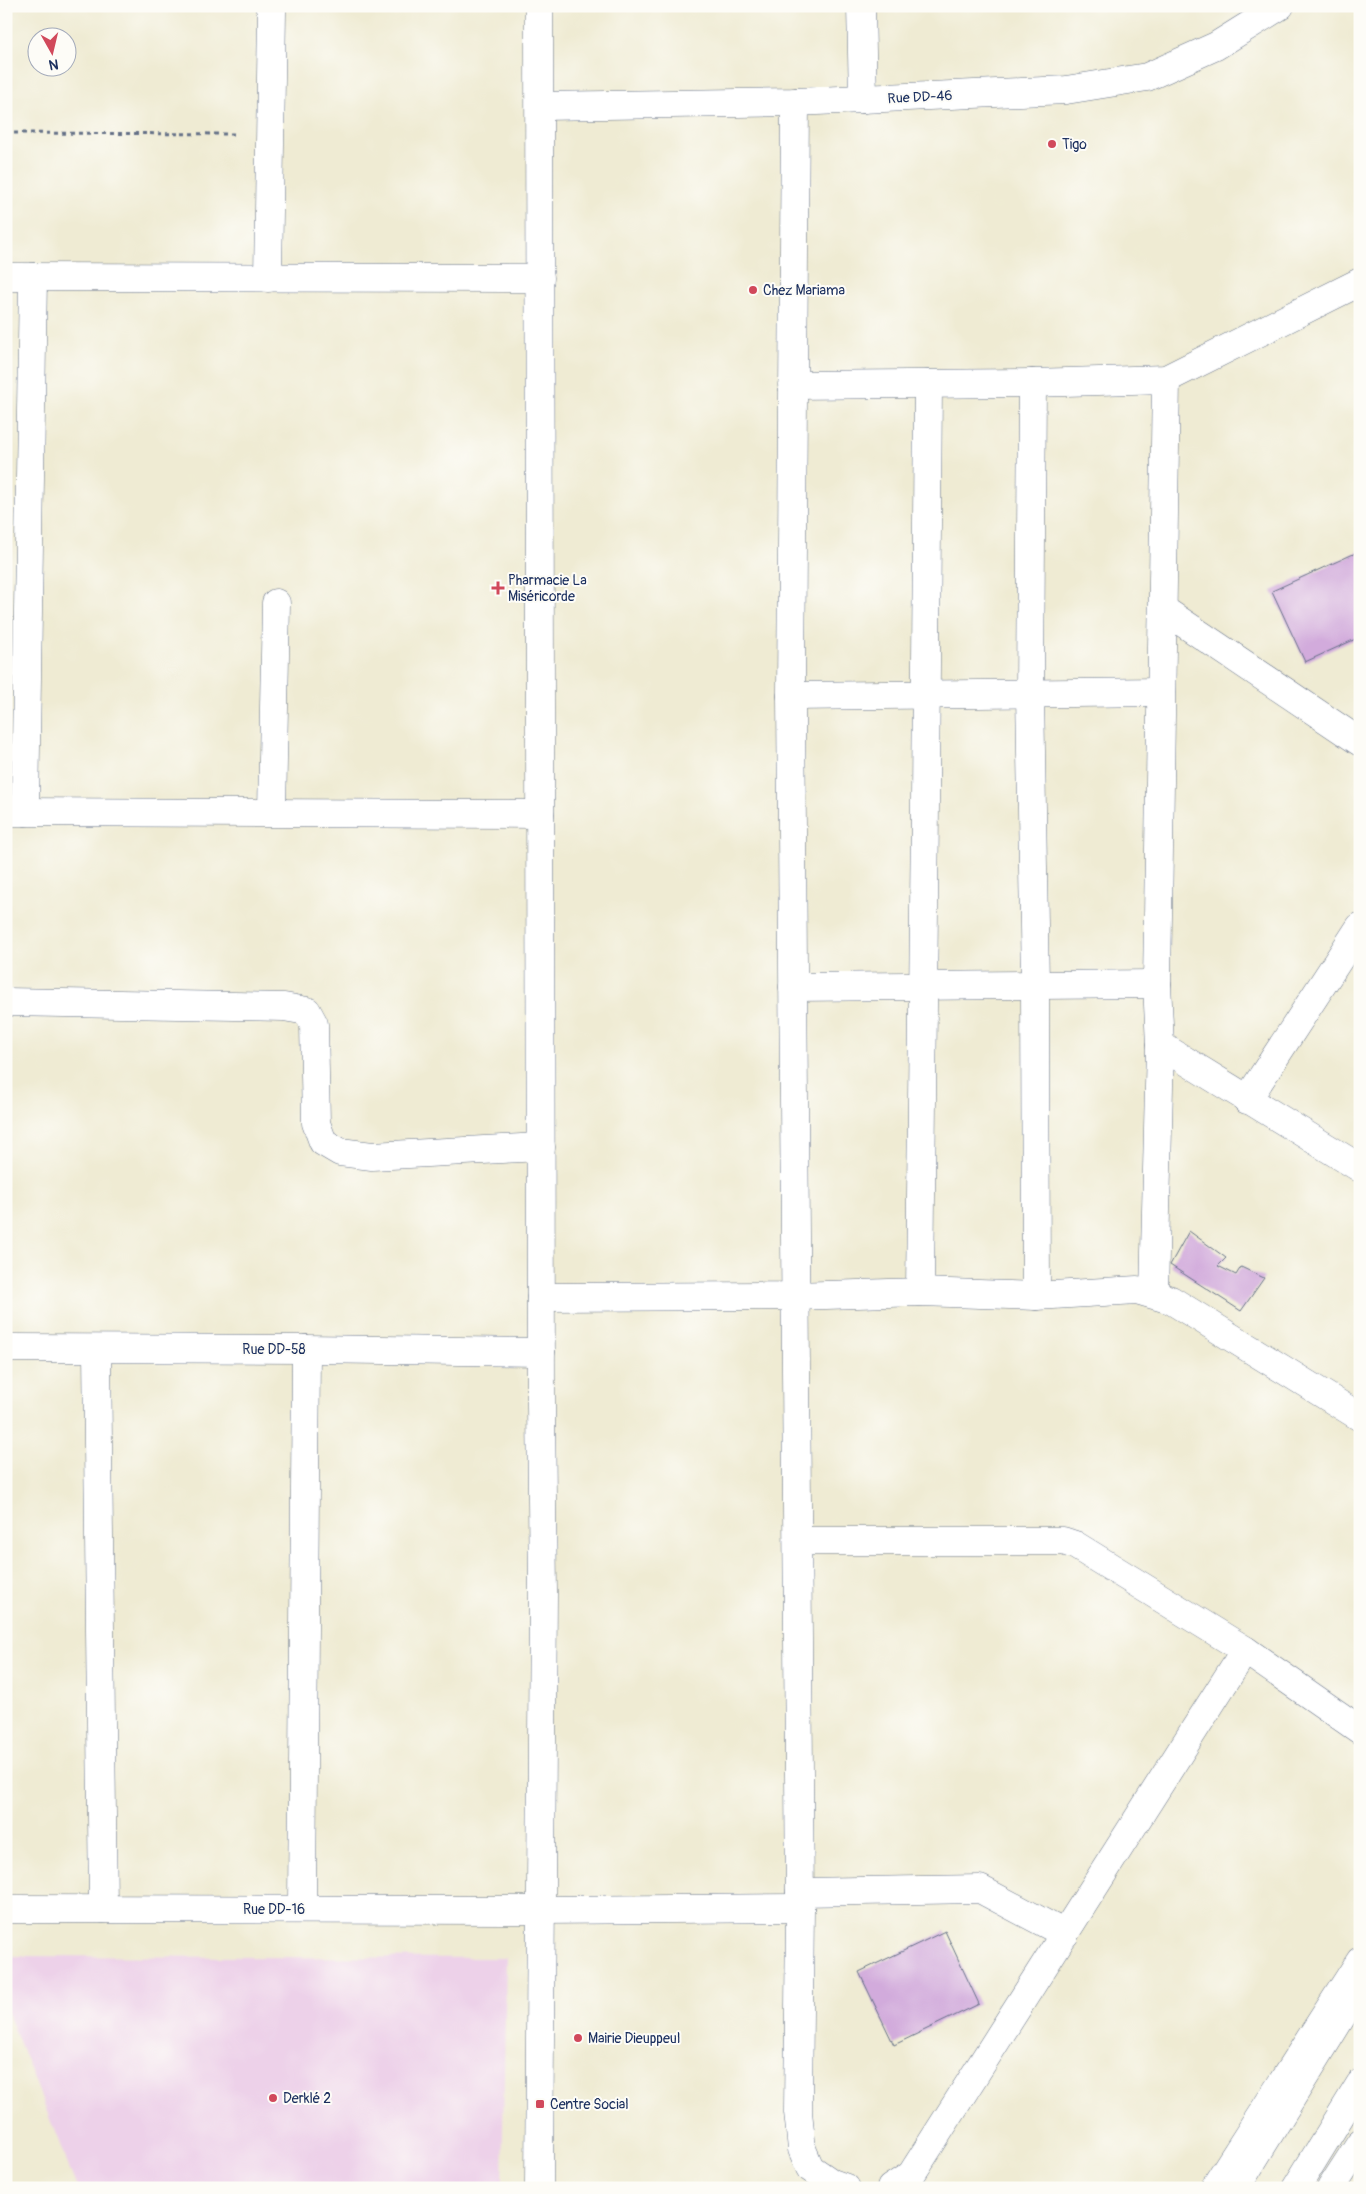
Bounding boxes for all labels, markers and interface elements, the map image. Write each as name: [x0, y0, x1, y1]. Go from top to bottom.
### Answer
north arrow: [28, 28, 78, 78]
text: N: [48, 55, 60, 73]
street label: Rue DD-46: [887, 87, 953, 107]
place label: Tigo: [1062, 136, 1087, 153]
marker: Tigo: [1046, 138, 1058, 150]
place label: Chez Mariama: [763, 282, 845, 299]
marker: Chez Mariama: [747, 284, 759, 296]
place label: Pharmacie La Miséricorde: [508, 572, 587, 605]
marker: Pharmacie La Miséricorde: [492, 582, 504, 594]
street label: Rue DD-58: [242, 1341, 306, 1358]
street label: Rue DD-16: [243, 1901, 305, 1918]
place label: Mairie Dieuppeul: [588, 2030, 680, 2047]
marker: Mairie Dieuppeul: [572, 2032, 584, 2044]
place label: Derklé 2: [283, 2090, 331, 2107]
marker: Derklé 2: [267, 2092, 279, 2104]
place label: Centre Social: [550, 2096, 628, 2113]
marker: Centre Social: [534, 2098, 546, 2110]

